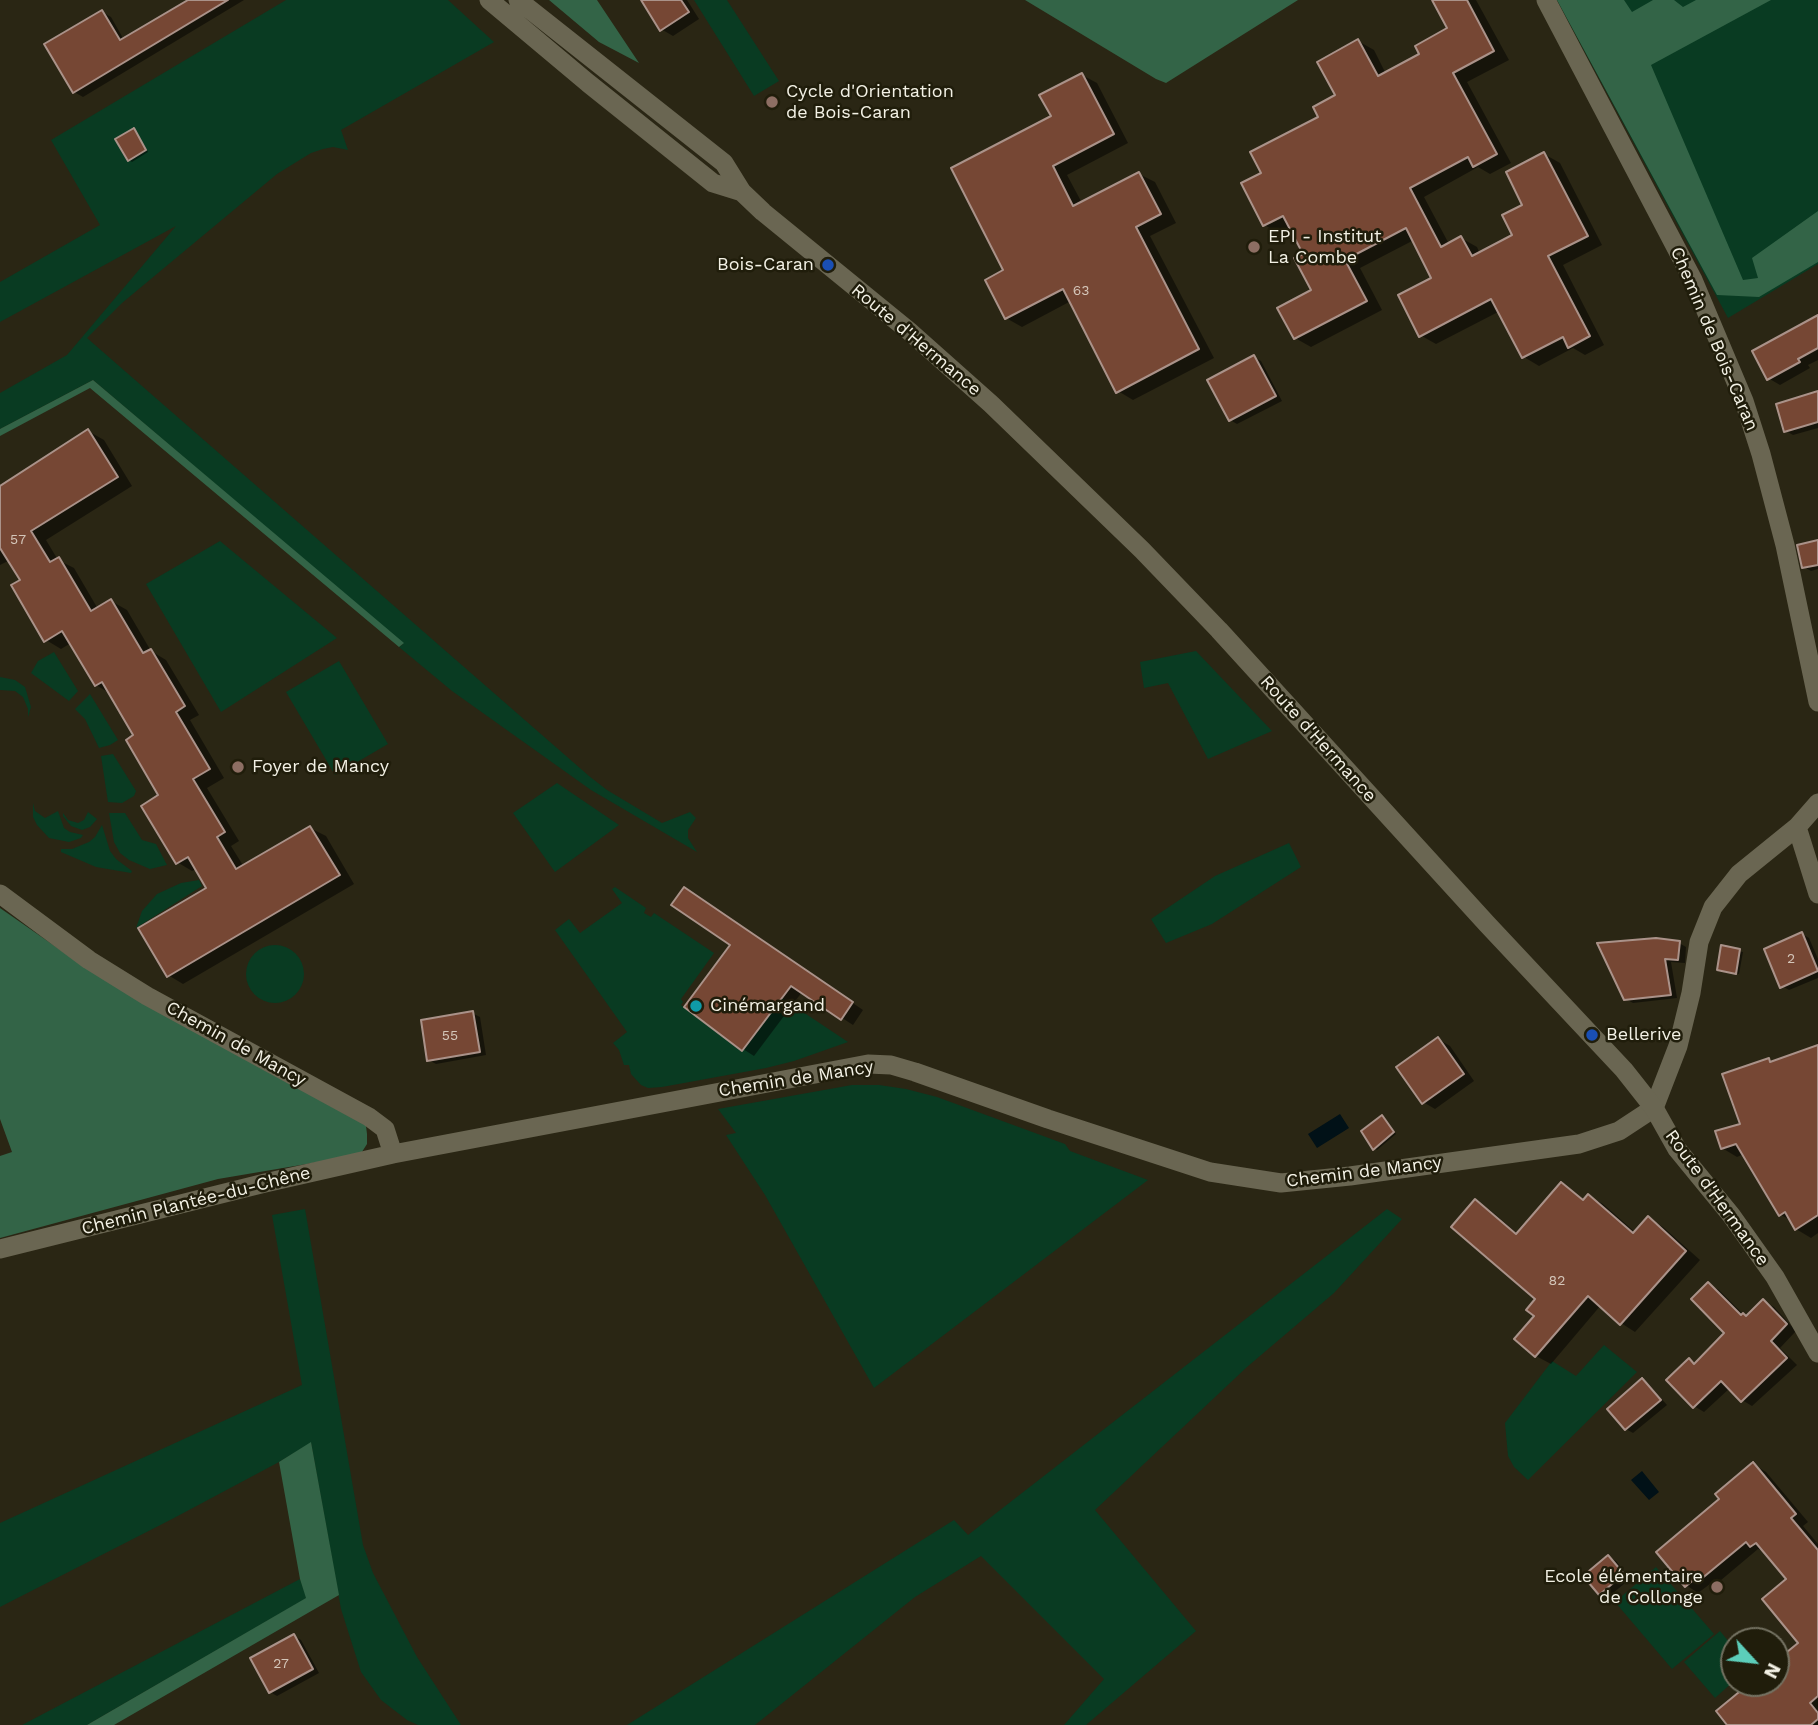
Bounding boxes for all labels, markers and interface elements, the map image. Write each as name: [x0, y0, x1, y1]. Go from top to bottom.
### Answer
place label: Cycle d'Orientation de Bois-Caran: [786, 81, 954, 124]
marker: Cycle d'Orientation de Bois-Caran: [764, 94, 780, 110]
place label: EPI - Institut La Combe: [1268, 226, 1382, 268]
marker: EPI - Institut La Combe: [1246, 239, 1262, 255]
street label: Chemin de Bois-Caran: [1665, 244, 1763, 434]
place label: Bois-Caran: [717, 254, 814, 276]
marker: Bois-Caran: [820, 257, 836, 273]
street label: Route d'Hermance: [847, 279, 985, 401]
house number: 63: [1073, 283, 1089, 299]
house number: 57: [10, 532, 26, 548]
street label: Route d'Hermance: [1255, 671, 1381, 807]
place label: Foyer de Mancy: [252, 756, 389, 778]
marker: Foyer de Mancy: [230, 759, 246, 775]
house number: 2: [1787, 951, 1795, 967]
place label: Cinémargand: [710, 995, 825, 1017]
street label: Chemin de Mancy: [162, 997, 310, 1091]
marker: Cinémargand: [688, 998, 704, 1014]
place label: Bellerive: [1606, 1024, 1681, 1046]
marker: Bellerive: [1584, 1027, 1600, 1043]
house number: 55: [442, 1028, 458, 1044]
street label: Chemin de Mancy: [717, 1056, 875, 1102]
street label: Route d'Hermance: [1660, 1126, 1774, 1270]
street label: Chemin de Mancy: [1285, 1152, 1443, 1192]
street label: Chemin Plantée-du-Chêne: [79, 1162, 313, 1240]
house number: 82: [1549, 1273, 1565, 1289]
place label: Ecole élémentaire de Collonge: [1544, 1566, 1703, 1608]
marker: Ecole élémentaire de Collonge: [1709, 1579, 1725, 1595]
north arrow: [1720, 1627, 1790, 1697]
house number: 27: [273, 1656, 289, 1672]
text: N: [1759, 1659, 1786, 1682]

